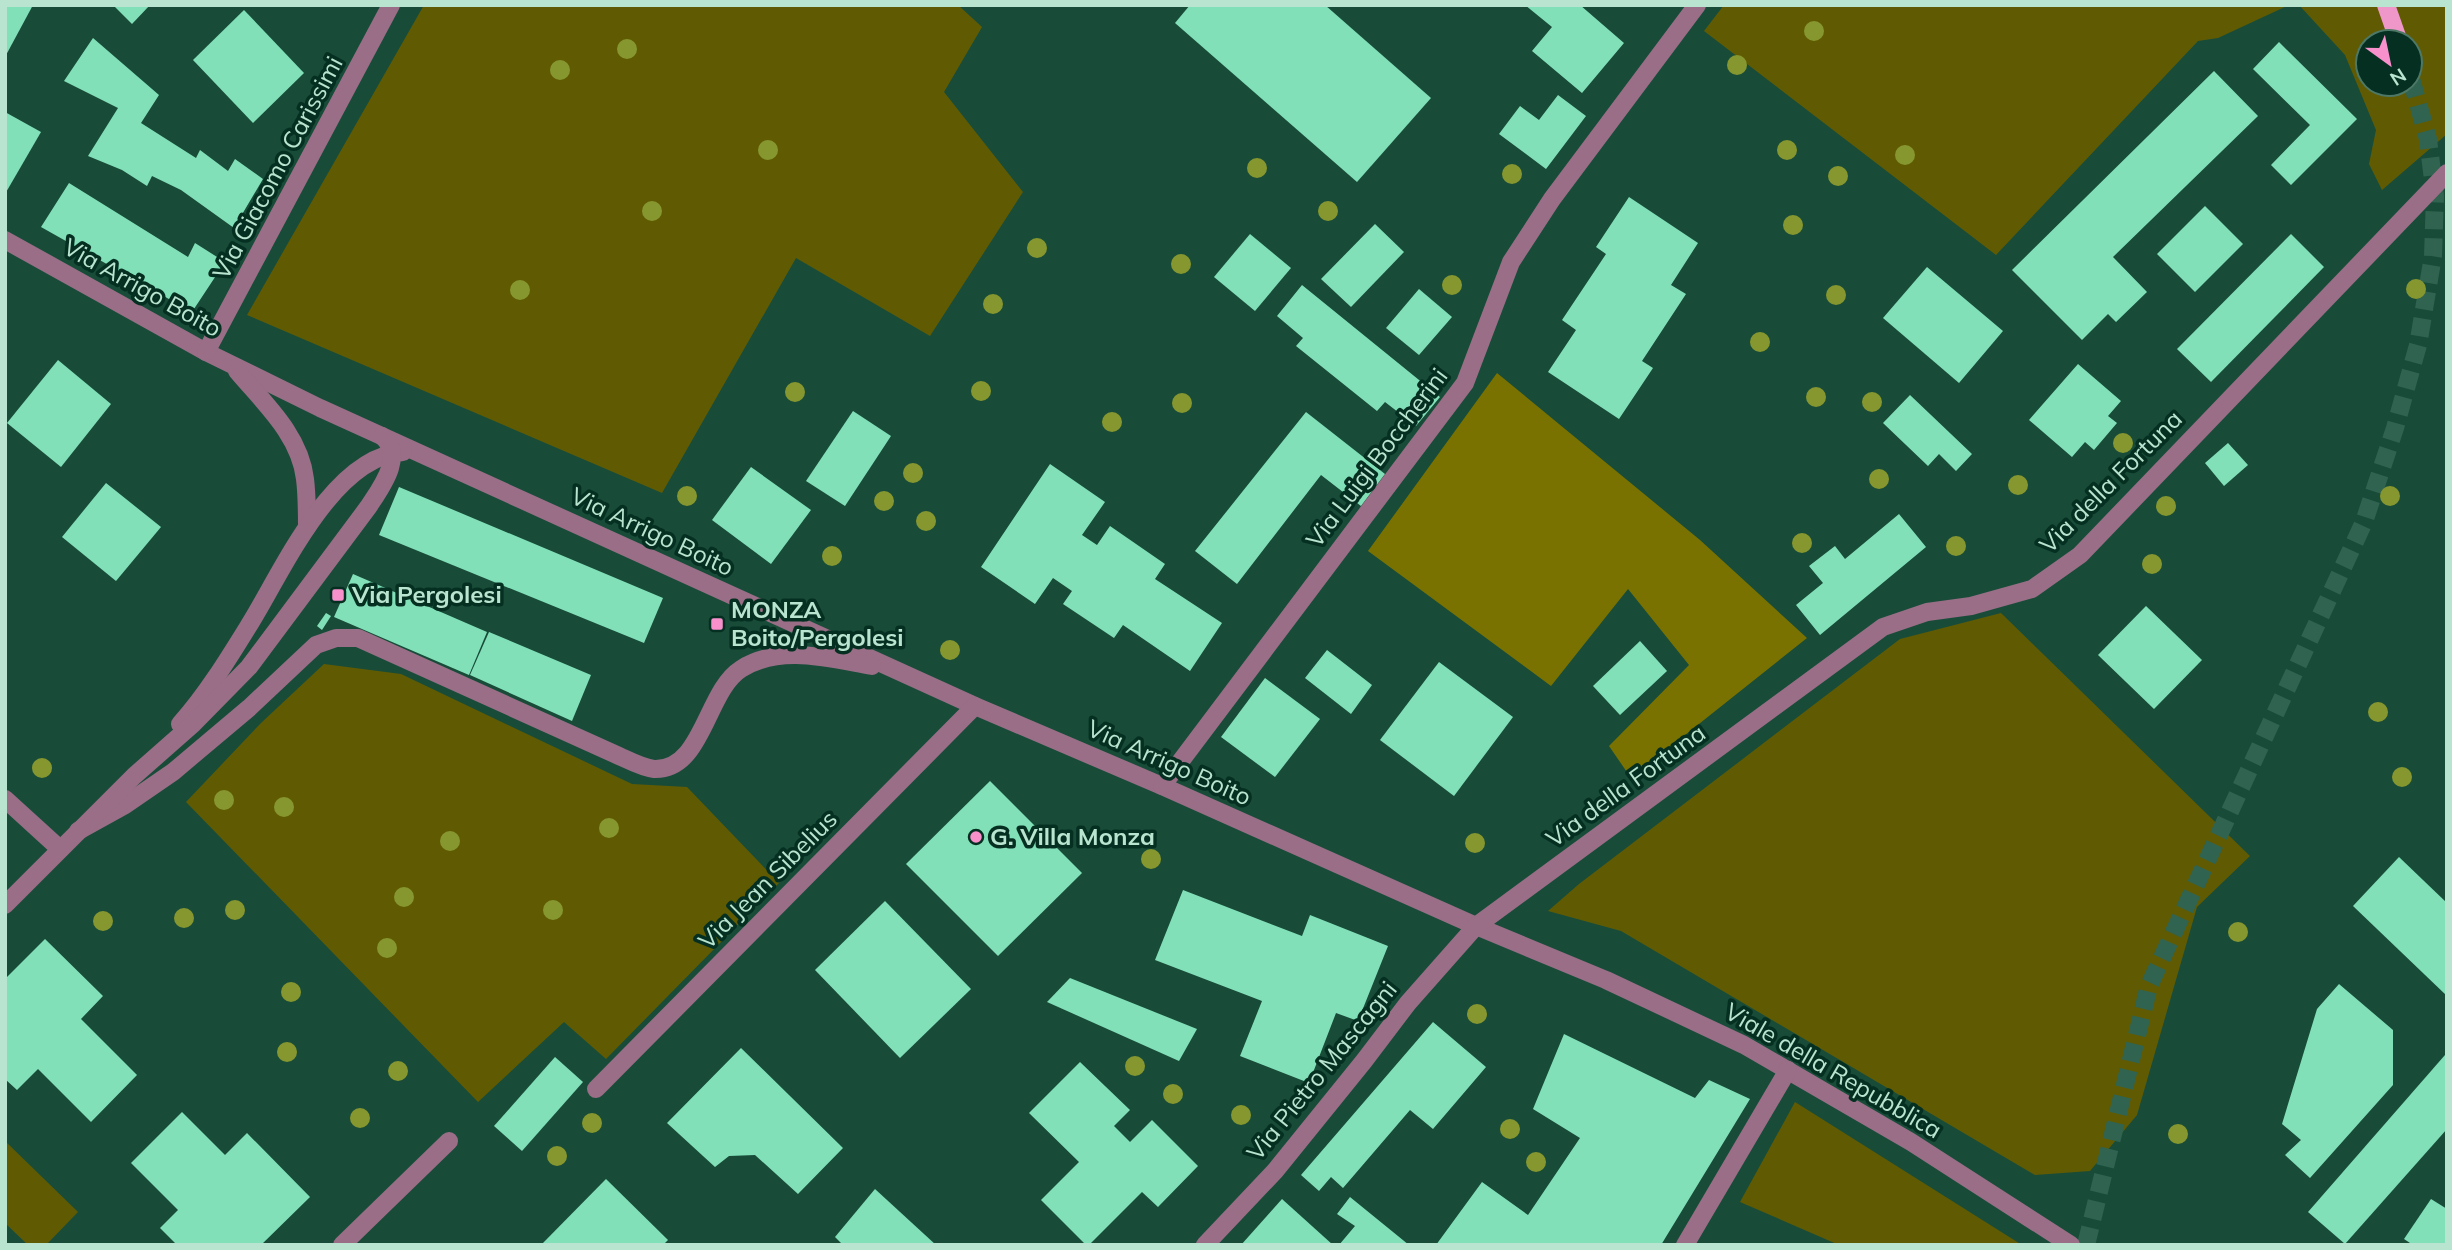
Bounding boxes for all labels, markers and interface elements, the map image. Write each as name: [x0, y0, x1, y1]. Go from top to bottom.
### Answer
north arrow: [2354, 28, 2424, 98]
street label: Via Giacomo Carissimi: [206, 51, 349, 284]
text: N: [2386, 63, 2411, 91]
street label: Via Arrigo Boito: [58, 231, 227, 343]
street label: Via Luigi Boccherini: [1299, 362, 1453, 553]
street label: Via della Fortuna: [2033, 404, 2188, 559]
street label: Via Arrigo Boito: [566, 480, 739, 582]
place label: Via Pergolesi: [351, 579, 502, 609]
marker: Via Pergolesi: [330, 587, 346, 603]
place label: MONZA Boito/Pergolesi: [731, 594, 903, 652]
marker: MONZA Boito/Pergolesi: [709, 616, 725, 632]
street label: Via Arrigo Boito: [1083, 713, 1256, 812]
street label: Via della Fortuna: [1540, 717, 1711, 853]
street label: Via Jean Sibelius: [692, 804, 843, 955]
place label: G. Villa Monza: [990, 821, 1155, 851]
marker: G. Villa Monza: [968, 829, 984, 845]
street label: Via Pietro Mascagni: [1240, 975, 1403, 1166]
street label: Viale della Repubblica: [1720, 996, 1947, 1144]

